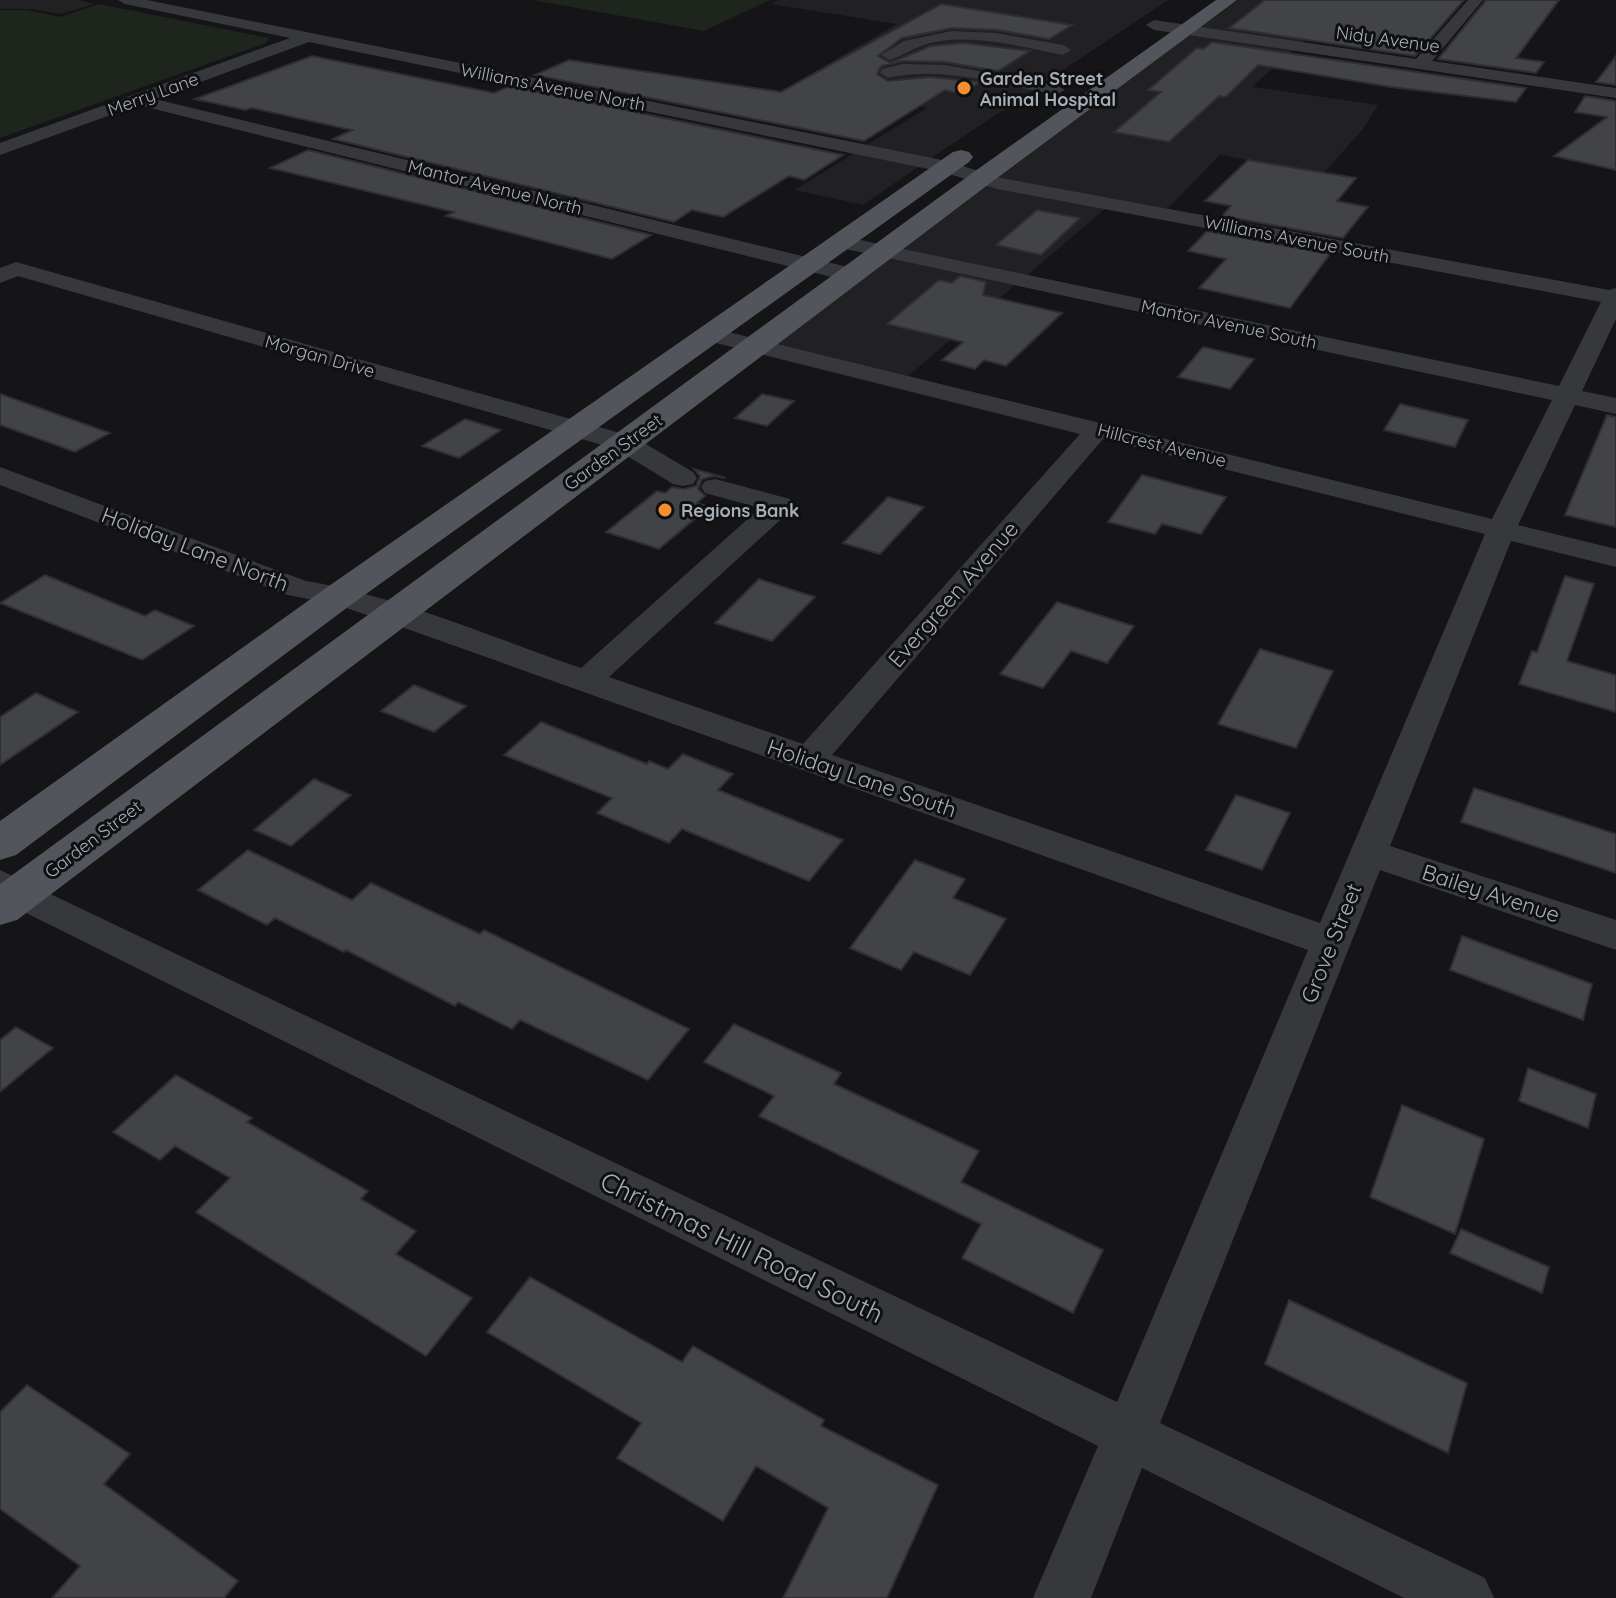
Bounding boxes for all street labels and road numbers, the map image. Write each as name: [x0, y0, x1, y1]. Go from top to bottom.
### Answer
street label: Nidy Avenue: [1335, 20, 1441, 58]
street label: Williams Avenue North: [459, 58, 647, 116]
street label: Merry Lane: [104, 67, 202, 121]
street label: Mantor Avenue North: [406, 154, 584, 220]
street label: Williams Avenue South: [1202, 210, 1392, 268]
street label: Mantor Avenue South: [1139, 294, 1319, 354]
street label: Morgan Drive: [262, 329, 378, 383]
street label: Garden Street: [559, 409, 667, 495]
street label: Hillcrest Avenue: [1095, 418, 1229, 472]
street label: Holiday Lane North: [98, 500, 292, 598]
street label: Evergreen Avenue: [882, 515, 1024, 673]
street label: Holiday Lane South: [764, 732, 960, 824]
street label: Garden Street: [40, 795, 146, 883]
street label: Bailey Avenue: [1419, 858, 1563, 928]
street label: Grove Street: [1294, 879, 1368, 1007]
street label: Christmas Hill Road South: [595, 1164, 889, 1330]

